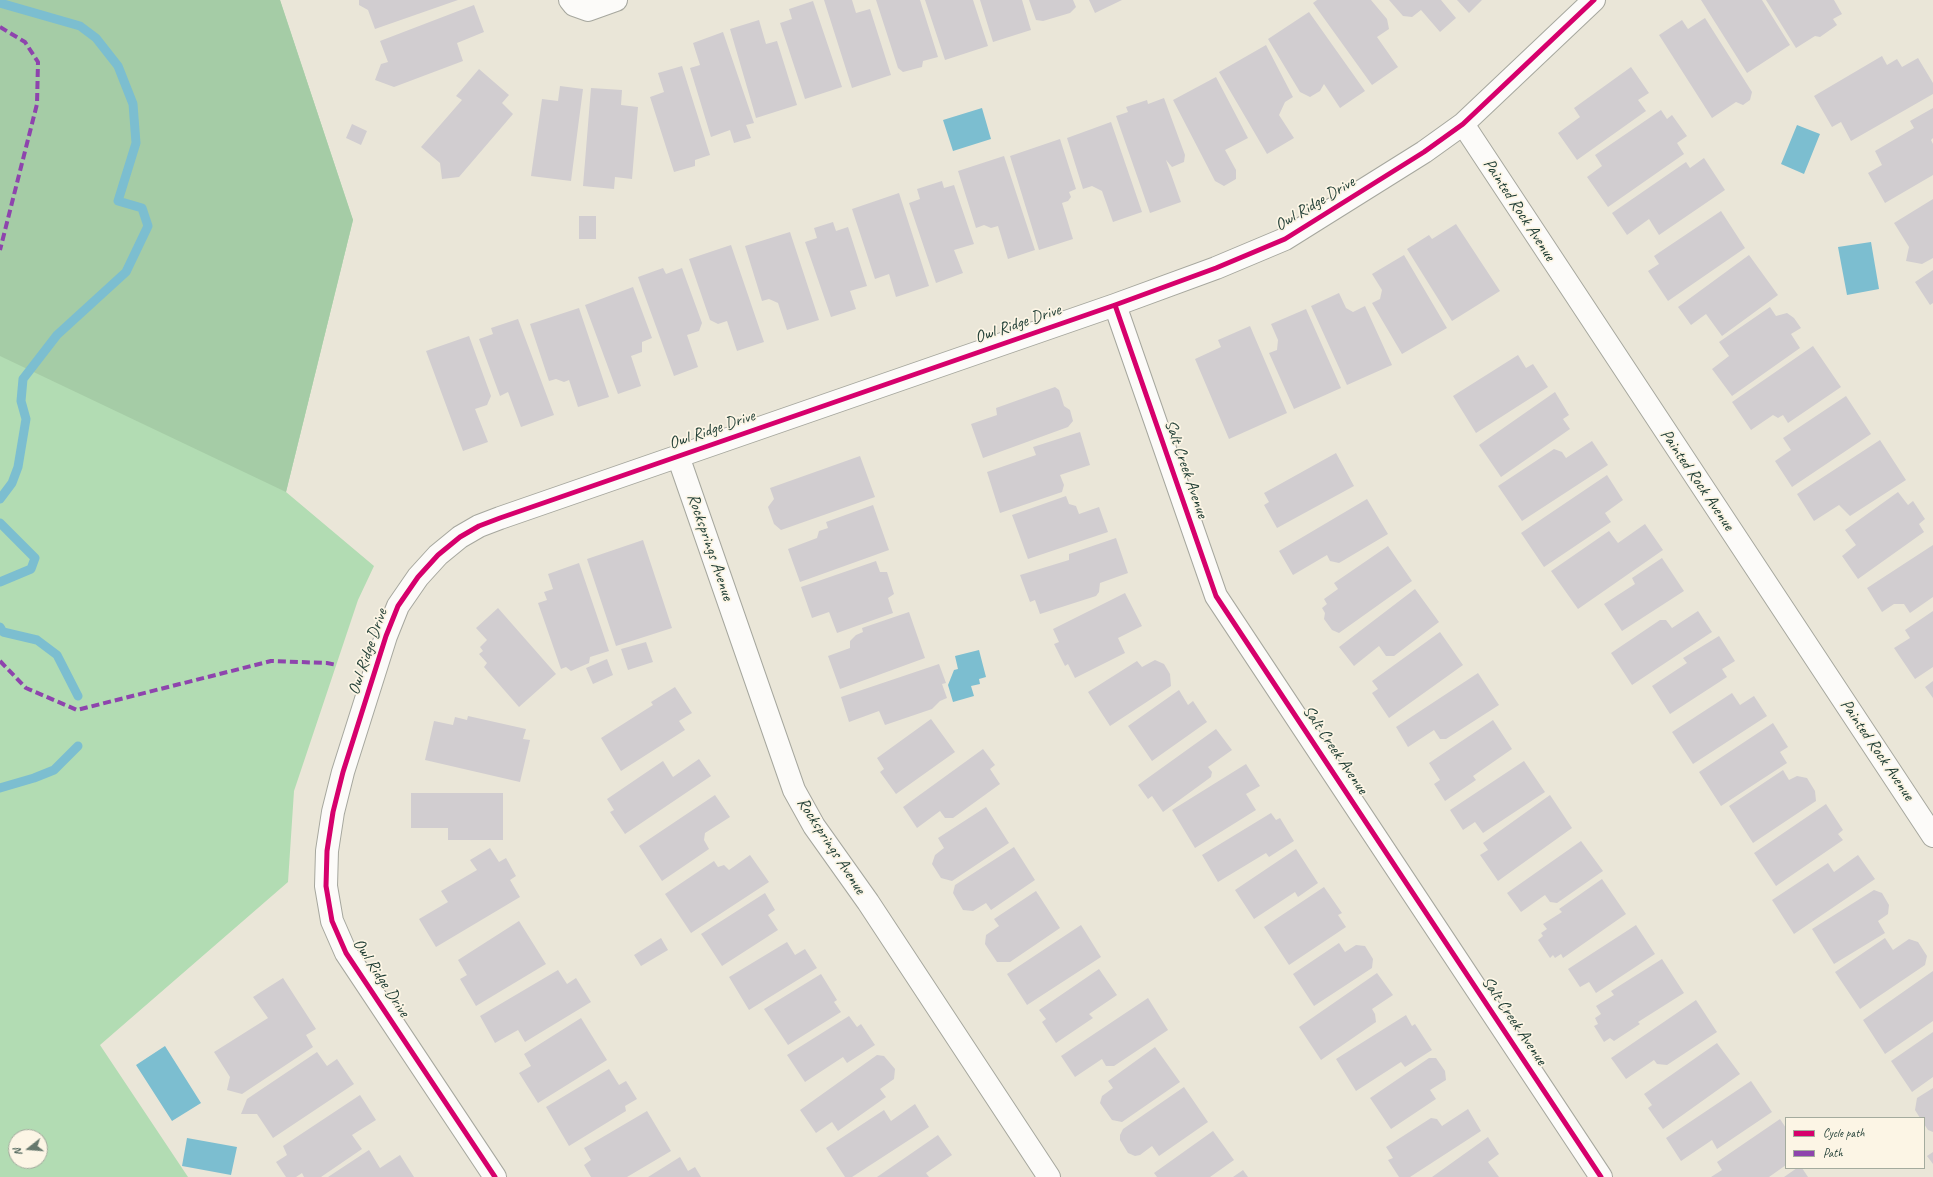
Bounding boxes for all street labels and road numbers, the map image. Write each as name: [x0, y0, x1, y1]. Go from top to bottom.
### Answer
street label: Painted Rock Avenue: [1478, 155, 1560, 265]
street label: Owl Ridge Drive: [1271, 172, 1359, 236]
street label: Owl Ridge Drive: [972, 300, 1064, 348]
street label: Owl Ridge Drive: [666, 406, 758, 454]
street label: Salt Creek Avenue: [1160, 417, 1212, 521]
street label: Painted Rock Avenue: [1656, 425, 1738, 535]
street label: Rocksprings Avenue: [682, 491, 738, 603]
street label: Owl Ridge Drive: [344, 606, 392, 698]
street label: Painted Rock Avenue: [1836, 695, 1918, 805]
street label: Salt Creek Avenue: [1298, 702, 1372, 798]
street label: Rocksprings Avenue: [792, 794, 870, 898]
street label: Owl Ridge Drive: [348, 935, 414, 1021]
street label: Salt Creek Avenue: [1477, 973, 1551, 1069]

